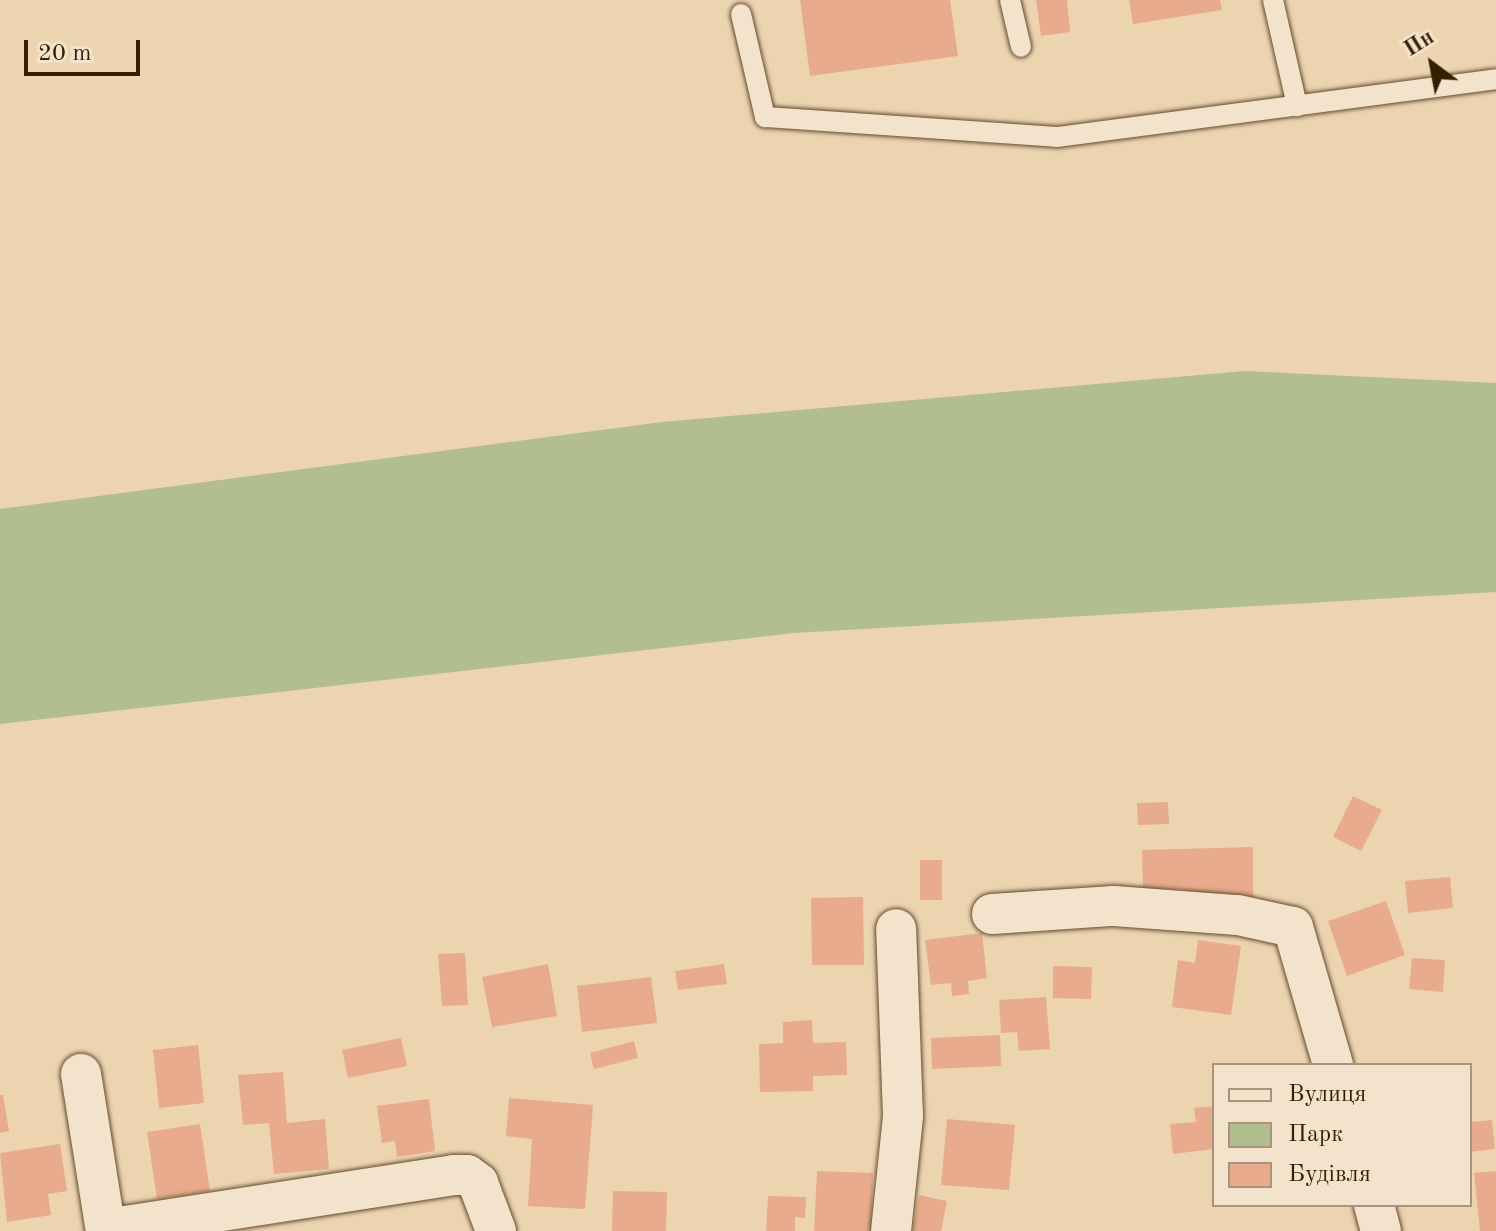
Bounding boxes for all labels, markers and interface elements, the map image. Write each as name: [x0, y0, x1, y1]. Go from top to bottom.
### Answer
scale bar: [28, 24, 144, 74]
north arrow: [1392, 24, 1472, 104]
text: Пн: [1401, 26, 1438, 61]
text: 20 m: [38, 42, 92, 66]
legend: [1212, 1063, 1472, 1207]
text: Вулиця: [1288, 1083, 1367, 1107]
text: Парк: [1288, 1123, 1343, 1147]
text: Будівля: [1288, 1163, 1371, 1187]

